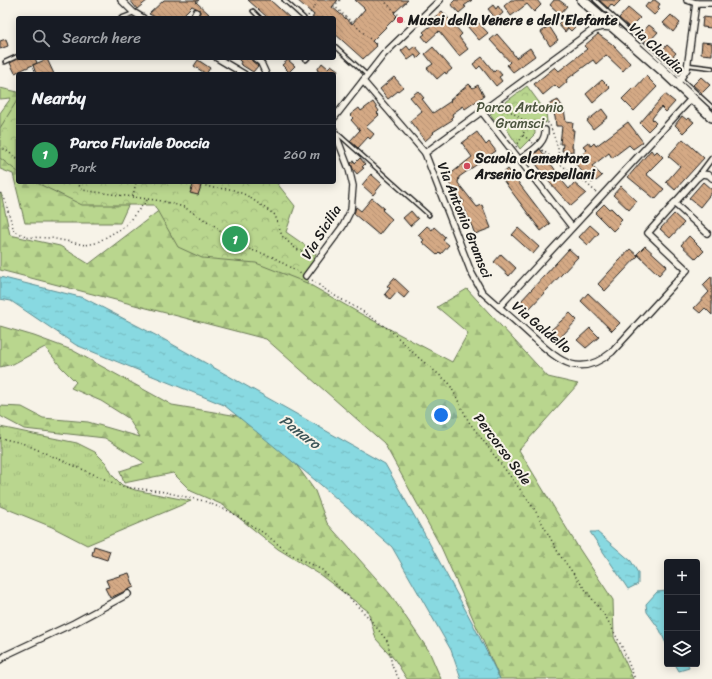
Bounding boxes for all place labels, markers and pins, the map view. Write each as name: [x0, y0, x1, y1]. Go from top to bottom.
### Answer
place label: Musei della Venere e dell'Elefante: [407, 8, 619, 33]
marker: Musei della Venere e dell'Elefante: [395, 15, 405, 25]
place label: Scuola elementare Arsenio Crespellani: [474, 146, 596, 187]
marker: Scuola elementare Arsenio Crespellani: [462, 161, 472, 171]
pin: 1: [222, 224, 248, 254]

